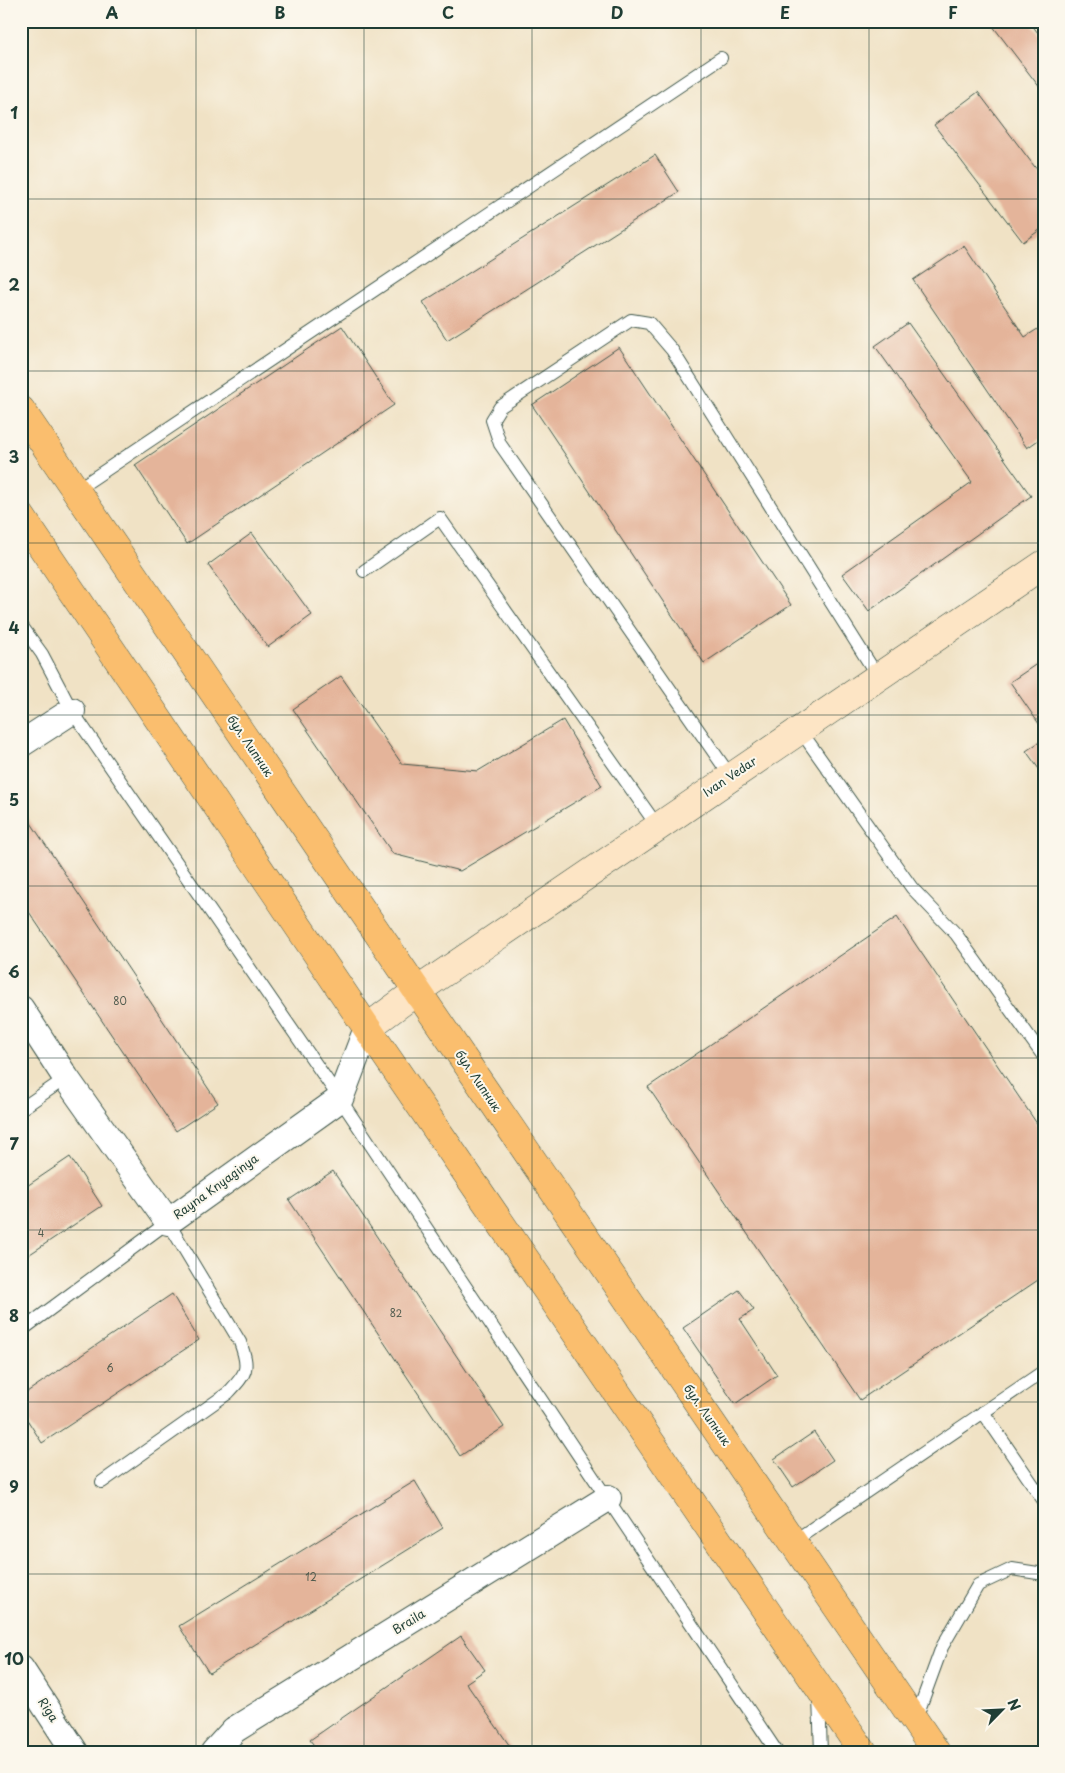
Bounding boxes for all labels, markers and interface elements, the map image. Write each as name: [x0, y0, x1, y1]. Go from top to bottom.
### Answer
text: A: [106, 0, 119, 24]
text: B: [275, 0, 286, 24]
text: C: [442, 0, 454, 24]
text: D: [611, 0, 623, 24]
text: E: [780, 0, 790, 24]
text: F: [948, 0, 958, 24]
text: 1: [10, 100, 18, 124]
text: 2: [8, 272, 20, 296]
text: 3: [9, 444, 19, 468]
text: 4: [9, 615, 20, 639]
street label: бул. Липник: [223, 711, 279, 781]
street label: Ivan Vedar: [699, 751, 760, 801]
text: 5: [9, 787, 19, 811]
text: 6: [8, 959, 20, 983]
house number: 80: [113, 993, 127, 1008]
street label: бул. Липник: [451, 1046, 507, 1116]
text: 7: [9, 1131, 19, 1155]
street label: Rayna Knyaginya: [169, 1149, 262, 1223]
house number: 4: [38, 1225, 45, 1240]
text: 8: [9, 1303, 19, 1327]
house number: 82: [390, 1305, 402, 1320]
house number: 6: [106, 1360, 114, 1375]
street label: бул. Липник: [680, 1380, 736, 1449]
text: 9: [9, 1474, 19, 1498]
house number: 12: [305, 1569, 317, 1584]
street label: Braila: [389, 1604, 429, 1638]
text: 10: [4, 1646, 24, 1670]
north arrow: [978, 1686, 1028, 1736]
street label: Riga: [34, 1694, 64, 1726]
text: N: [1002, 1695, 1026, 1714]

